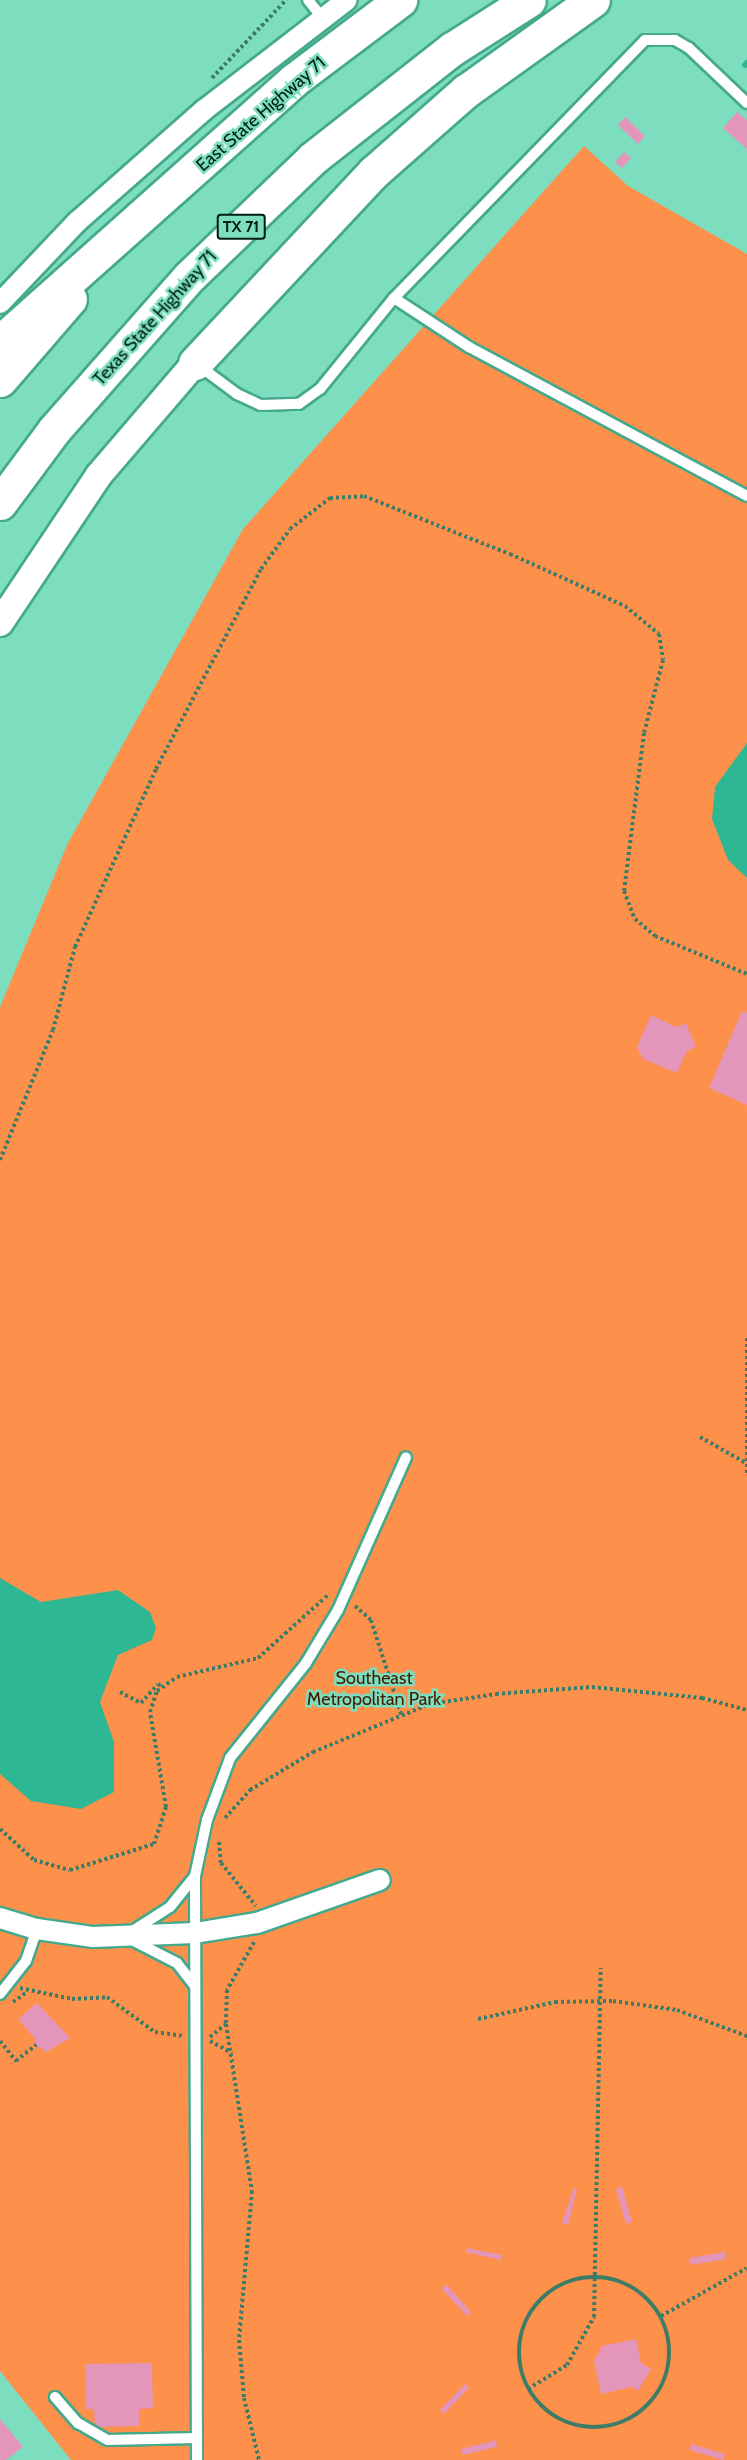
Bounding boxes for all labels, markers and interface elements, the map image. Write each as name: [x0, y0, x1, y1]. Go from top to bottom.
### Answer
street label: East State Highway 71: [192, 52, 330, 176]
road number: TX 71: [216, 214, 266, 240]
street label: Texas State Highway 71: [89, 246, 221, 390]
park label: Southeast Metropolitan Park: [307, 1668, 441, 1710]

